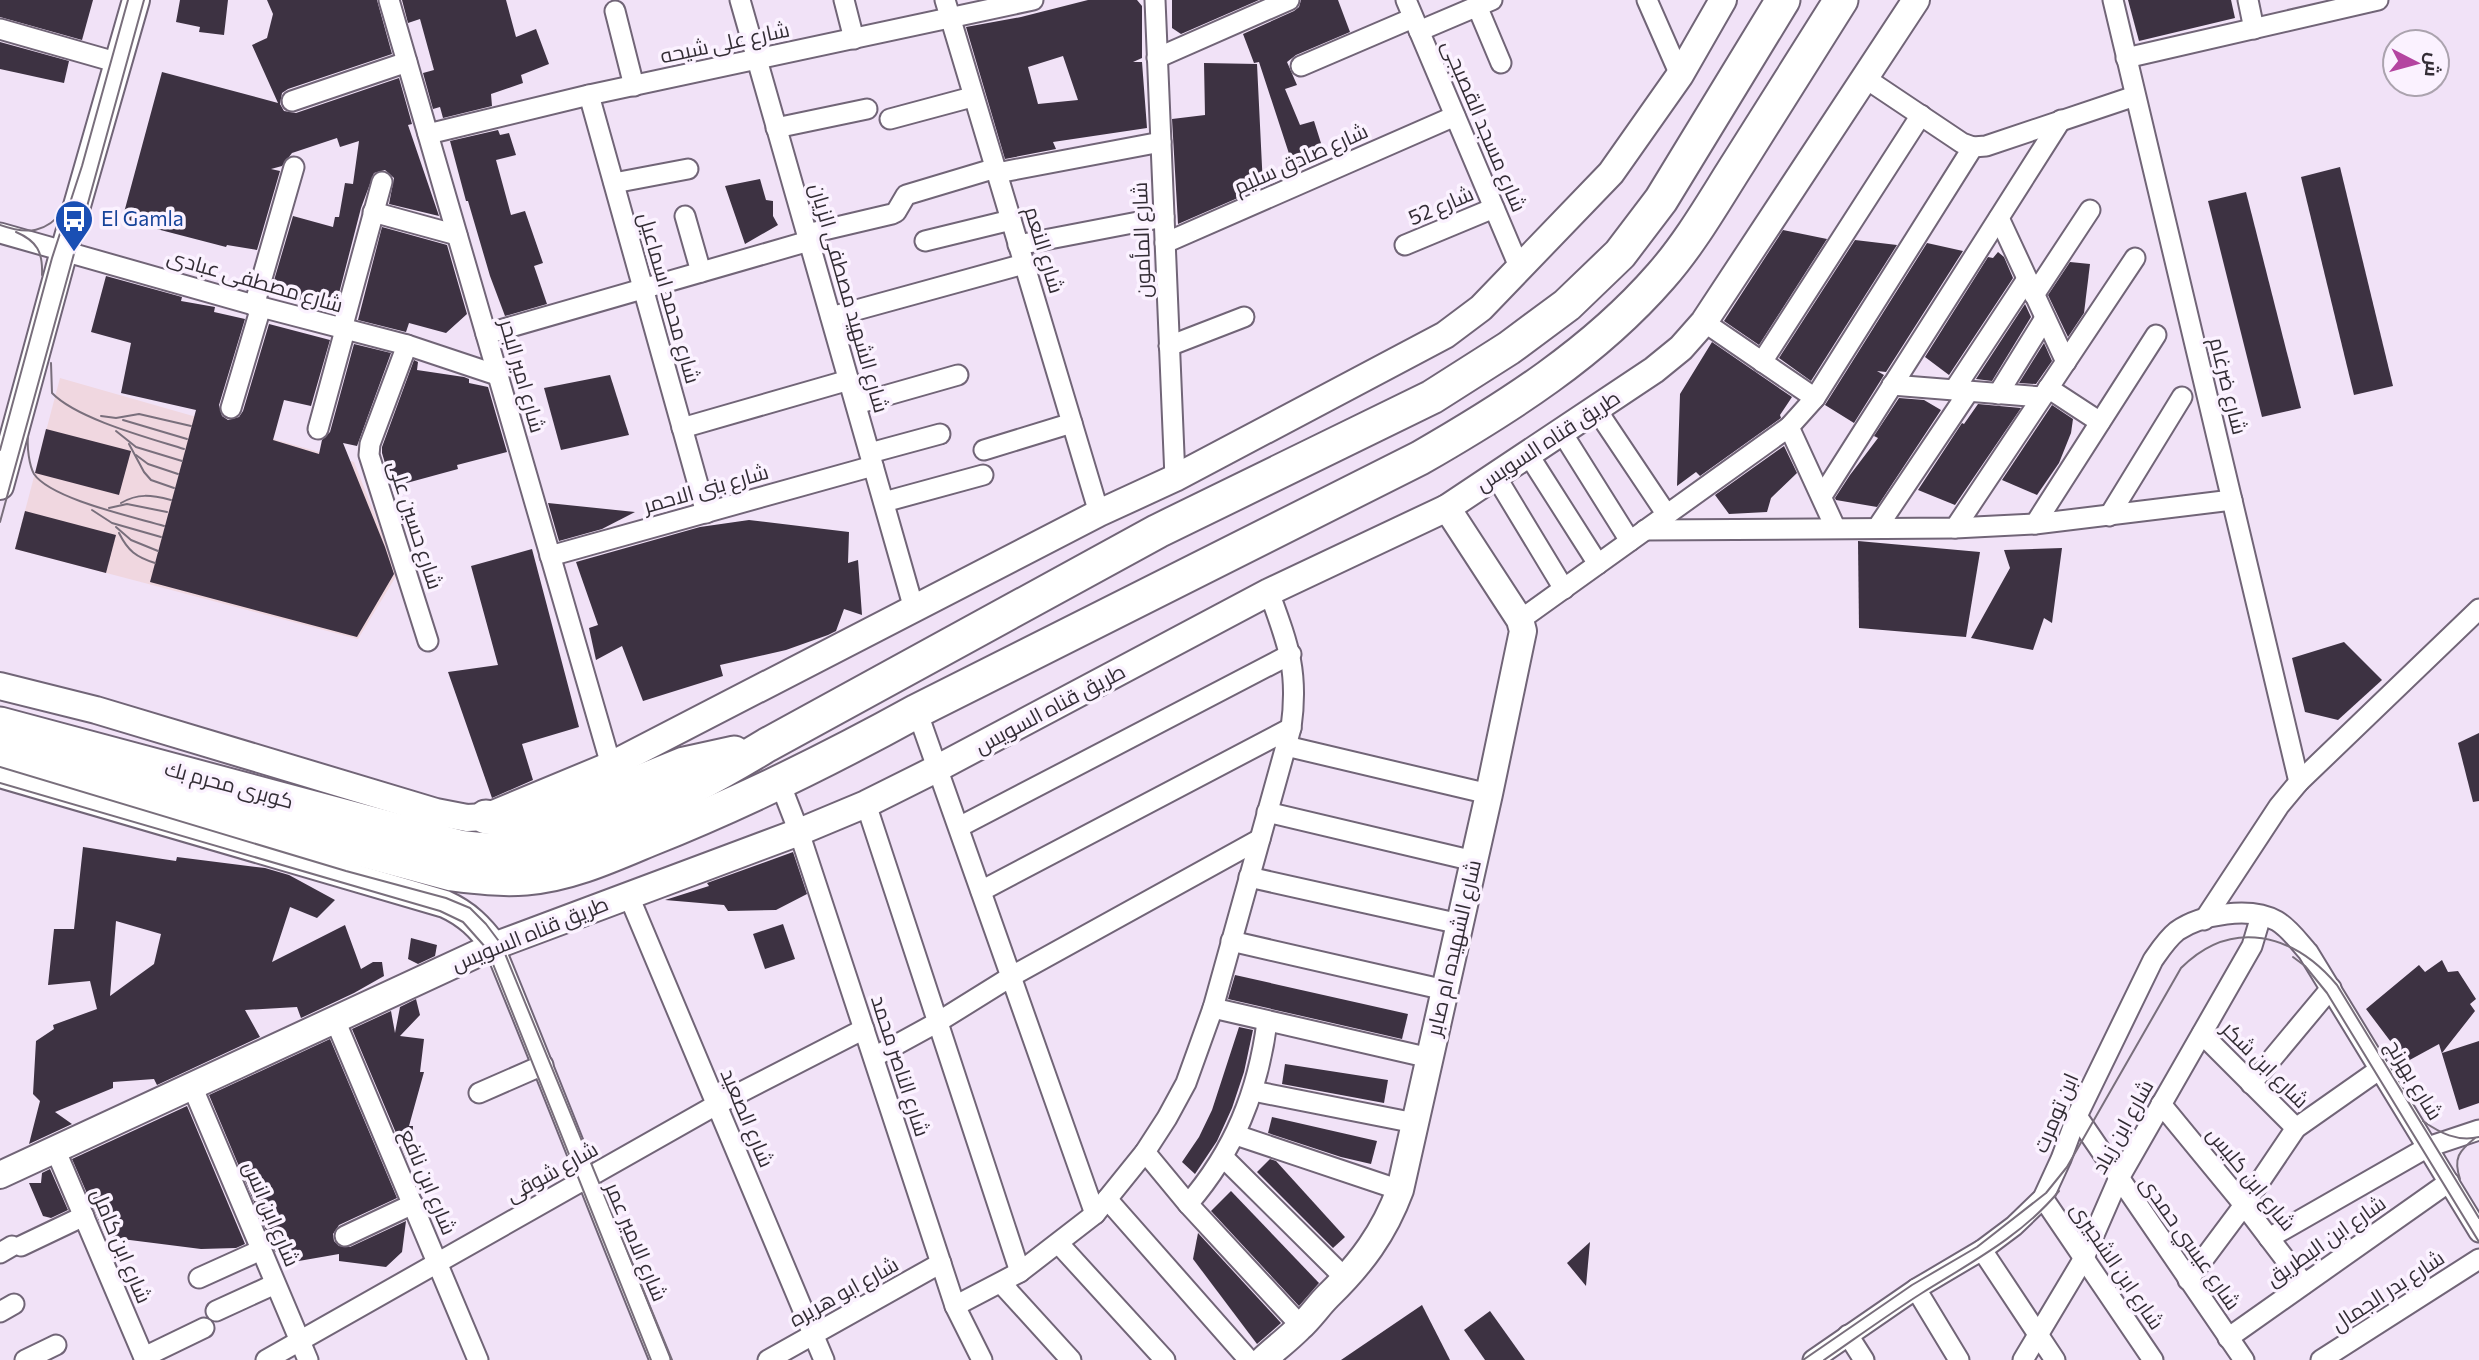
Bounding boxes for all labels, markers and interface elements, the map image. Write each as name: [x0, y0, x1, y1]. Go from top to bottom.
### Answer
street label: شارع على شيحه: [658, 16, 792, 70]
north arrow: [2381, 28, 2451, 98]
street label: شارع مسجد القصبجى: [1435, 36, 1533, 216]
text: ش: [2420, 51, 2446, 78]
street label: شارع صادق سليم: [1229, 117, 1373, 201]
street label: شارع الشهيد مصطفى الزيان: [803, 180, 895, 416]
street label: شارع 52: [1404, 180, 1478, 232]
street label: شارع المأمون: [1126, 181, 1158, 299]
bus stop icon: El Gamla: [53, 198, 95, 253]
street label: شارع النعم: [1018, 203, 1070, 297]
place label: El Gamla: [101, 205, 184, 230]
street label: شارع محمد اسماعيل: [631, 209, 707, 387]
street label: شارع مصطفى عبادى: [164, 243, 346, 319]
street label: شارع امير البحر: [492, 315, 552, 436]
street label: شارع ضرغام: [2202, 334, 2254, 438]
street label: طريق قناه السويس: [1470, 384, 1625, 497]
street label: شارع حسين على: [381, 457, 449, 593]
street label: شارع بنى الاحمر: [639, 458, 772, 521]
street label: طريق قناه السويس: [970, 657, 1130, 760]
street label: كوبرى محرم بك: [161, 754, 297, 816]
street label: شارع الشهيده ام صابر: [1420, 857, 1488, 1040]
street label: طريق قناه السويس: [447, 890, 612, 977]
street label: شارع الناصر محمد: [864, 992, 936, 1140]
street label: شارع ابن شكر: [2215, 1015, 2315, 1115]
street label: شارع بهرنج: [2379, 1035, 2449, 1125]
street label: شارع الصعيد: [714, 1064, 780, 1172]
street label: ابن تومرت: [2027, 1069, 2084, 1157]
street label: شارع ابن زياد: [2086, 1075, 2160, 1179]
street label: شارع ابن كليس: [2200, 1121, 2302, 1237]
street label: شارع ابن نافع: [393, 1125, 463, 1239]
street label: شارع شوقى: [501, 1135, 603, 1209]
street label: شارع ابن انس: [236, 1157, 306, 1271]
street label: شارع عيسي حمدى: [2132, 1170, 2247, 1316]
street label: شارع الامير عمر: [598, 1177, 674, 1306]
street label: شارع ابن كامل: [84, 1184, 158, 1308]
street label: شارع ابن البطريق: [2260, 1189, 2392, 1293]
street label: شارع ابن الشجيرى: [2064, 1197, 2170, 1335]
street label: شارع بدر الجمال: [2326, 1244, 2450, 1338]
street label: شارع ابو هريره: [784, 1250, 904, 1334]

